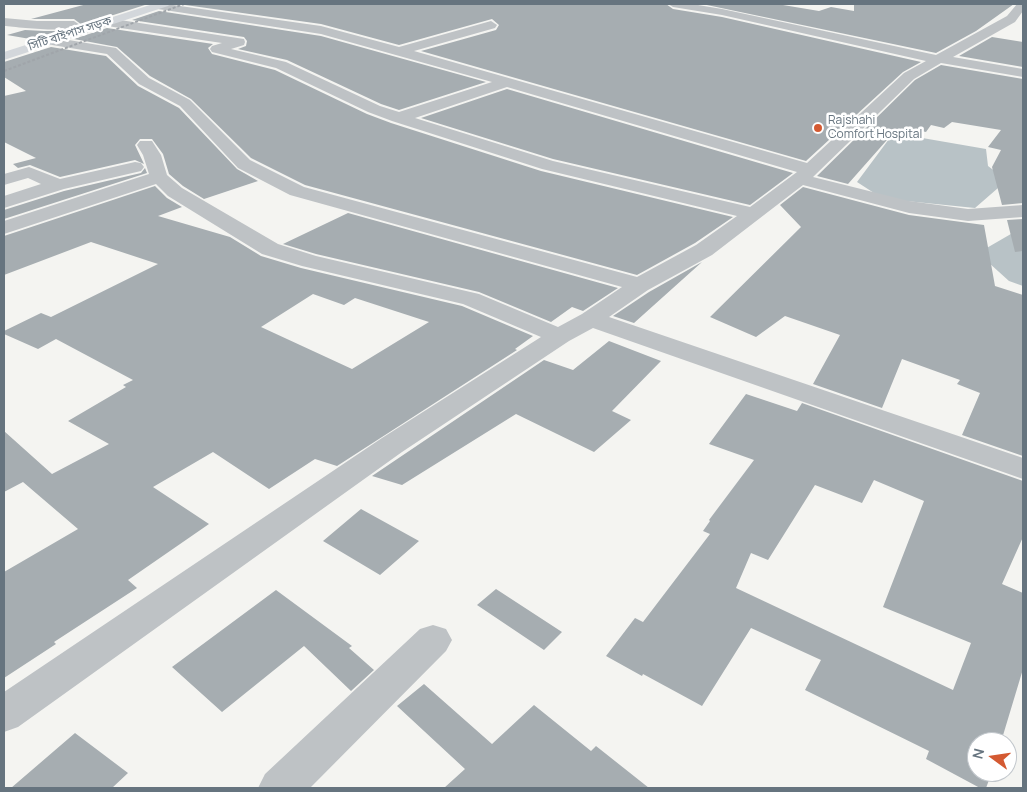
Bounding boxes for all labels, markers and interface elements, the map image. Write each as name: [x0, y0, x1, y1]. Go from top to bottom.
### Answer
street label: সিটি বাইপাস সড়ক: [26, 14, 114, 54]
place label: Rajshahi Comfort Hospital: [828, 114, 922, 142]
marker: Rajshahi Comfort Hospital: [812, 122, 824, 134]
north arrow: [967, 732, 1017, 782]
text: N: [967, 746, 988, 761]

